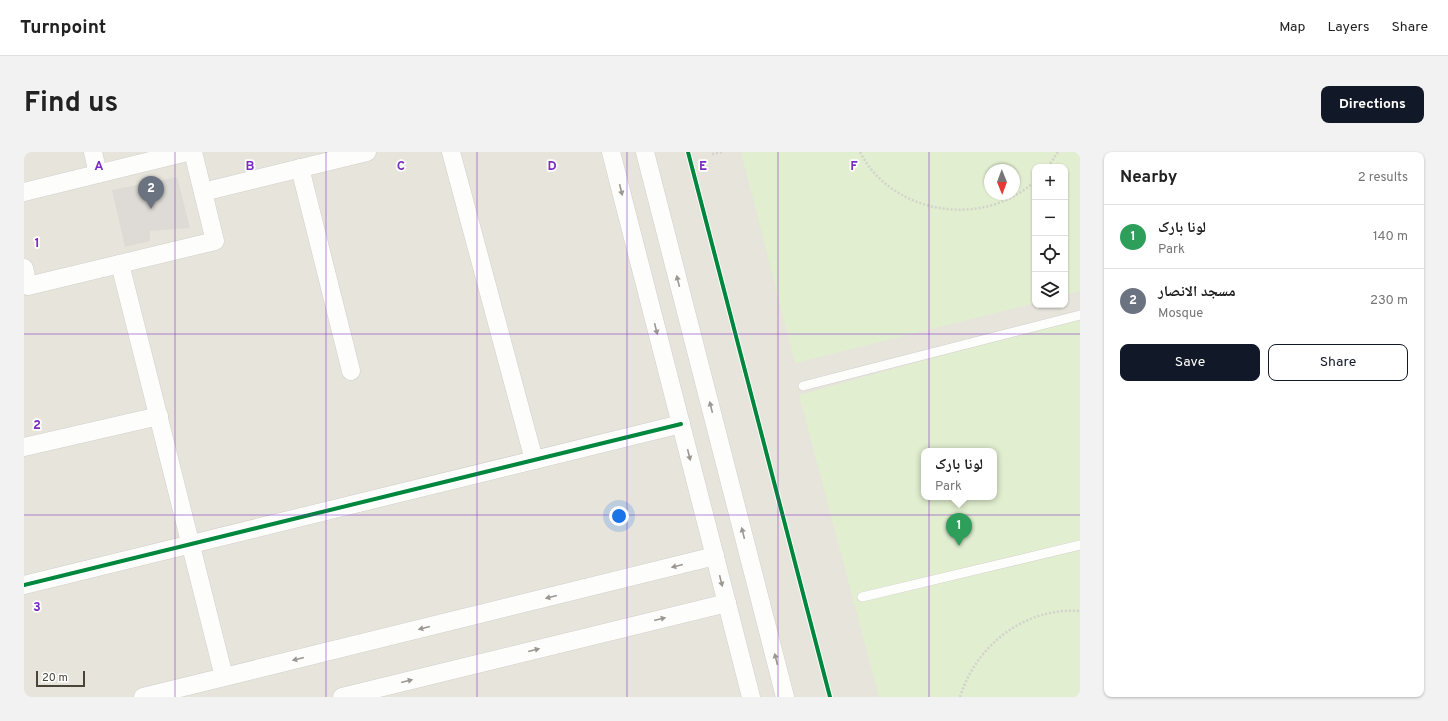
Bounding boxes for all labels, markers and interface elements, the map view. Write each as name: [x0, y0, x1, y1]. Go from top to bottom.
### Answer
text: Turnpoint: [20, 16, 106, 40]
text: Map: [1279, 19, 1305, 36]
text: Layers: [1327, 19, 1369, 36]
text: Share: [1391, 19, 1428, 36]
text: Find us: [24, 86, 118, 122]
button: Directions: [1321, 86, 1424, 123]
text: A: [94, 159, 104, 175]
text: B: [246, 159, 255, 175]
text: C: [397, 159, 405, 175]
text: D: [547, 159, 557, 175]
text: E: [699, 159, 707, 175]
text: F: [850, 159, 858, 175]
north arrow: [984, 164, 1020, 200]
map controls: [1032, 164, 1068, 308]
button: +: [1032, 164, 1068, 200]
text: Nearby: [1120, 167, 1177, 189]
text: 2 results: [1358, 170, 1408, 186]
pin: 2: [138, 176, 164, 209]
one-way arrow: [618, 184, 624, 196]
button: −: [1032, 200, 1068, 236]
text: لونا بارک: [1158, 219, 1206, 238]
text: 1: [1130, 229, 1136, 245]
text: 140 m: [1373, 229, 1408, 245]
text: 1: [34, 236, 40, 252]
button: locate: [1032, 236, 1068, 272]
text: Park: [1158, 242, 1185, 258]
button: layers: [1032, 272, 1068, 308]
one-way arrow: [675, 275, 681, 288]
text: مسجد الانصار: [1158, 283, 1236, 302]
text: 2: [1129, 293, 1137, 309]
text: 230 m: [1370, 293, 1408, 309]
text: Mosque: [1158, 306, 1203, 322]
one-way arrow: [654, 323, 660, 335]
button: Save: [1120, 344, 1260, 381]
button: Share: [1268, 344, 1408, 381]
one-way arrow: [708, 401, 714, 413]
text: 2: [33, 418, 41, 434]
popup: [921, 448, 997, 500]
one-way arrow: [686, 449, 692, 461]
text: لونا بارک: [935, 456, 983, 475]
text: Park: [935, 479, 962, 495]
your location: [609, 506, 629, 526]
pin: 1: [946, 513, 972, 546]
one-way arrow: [740, 527, 746, 539]
one-way arrow: [671, 563, 683, 569]
one-way arrow: [718, 575, 724, 587]
one-way arrow: [544, 594, 557, 600]
text: 3: [33, 600, 41, 616]
one-way arrow: [654, 616, 666, 622]
one-way arrow: [418, 625, 431, 631]
one-way arrow: [527, 647, 540, 653]
one-way arrow: [772, 653, 778, 665]
one-way arrow: [292, 656, 304, 662]
scale bar: [36, 669, 85, 688]
text: 20 m: [42, 671, 68, 685]
one-way arrow: [401, 678, 413, 684]

